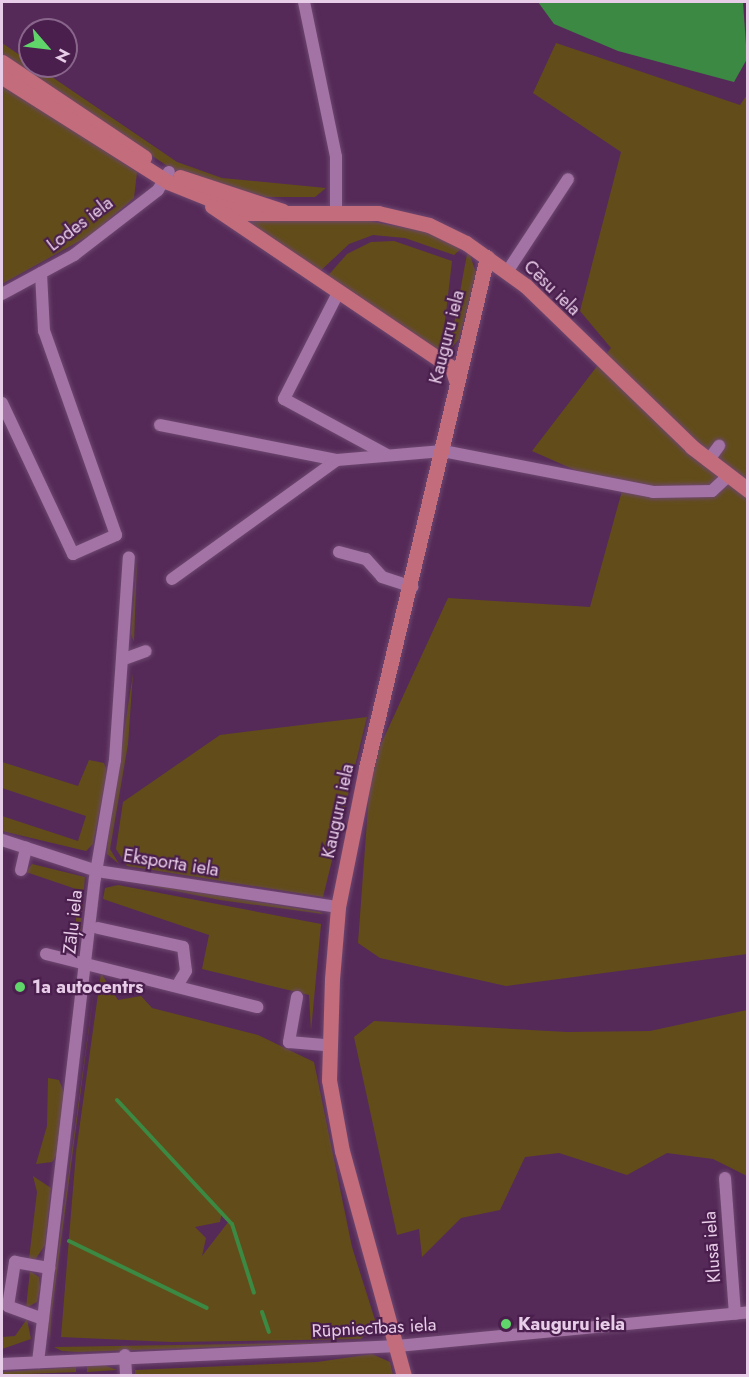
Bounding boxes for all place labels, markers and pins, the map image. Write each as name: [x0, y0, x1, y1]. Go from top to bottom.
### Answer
place label: 1a autocentrs: [32, 976, 144, 998]
marker: 1a autocentrs: [13, 980, 27, 994]
place label: Kauguru iela: [518, 1313, 625, 1335]
marker: Kauguru iela: [499, 1317, 513, 1331]

